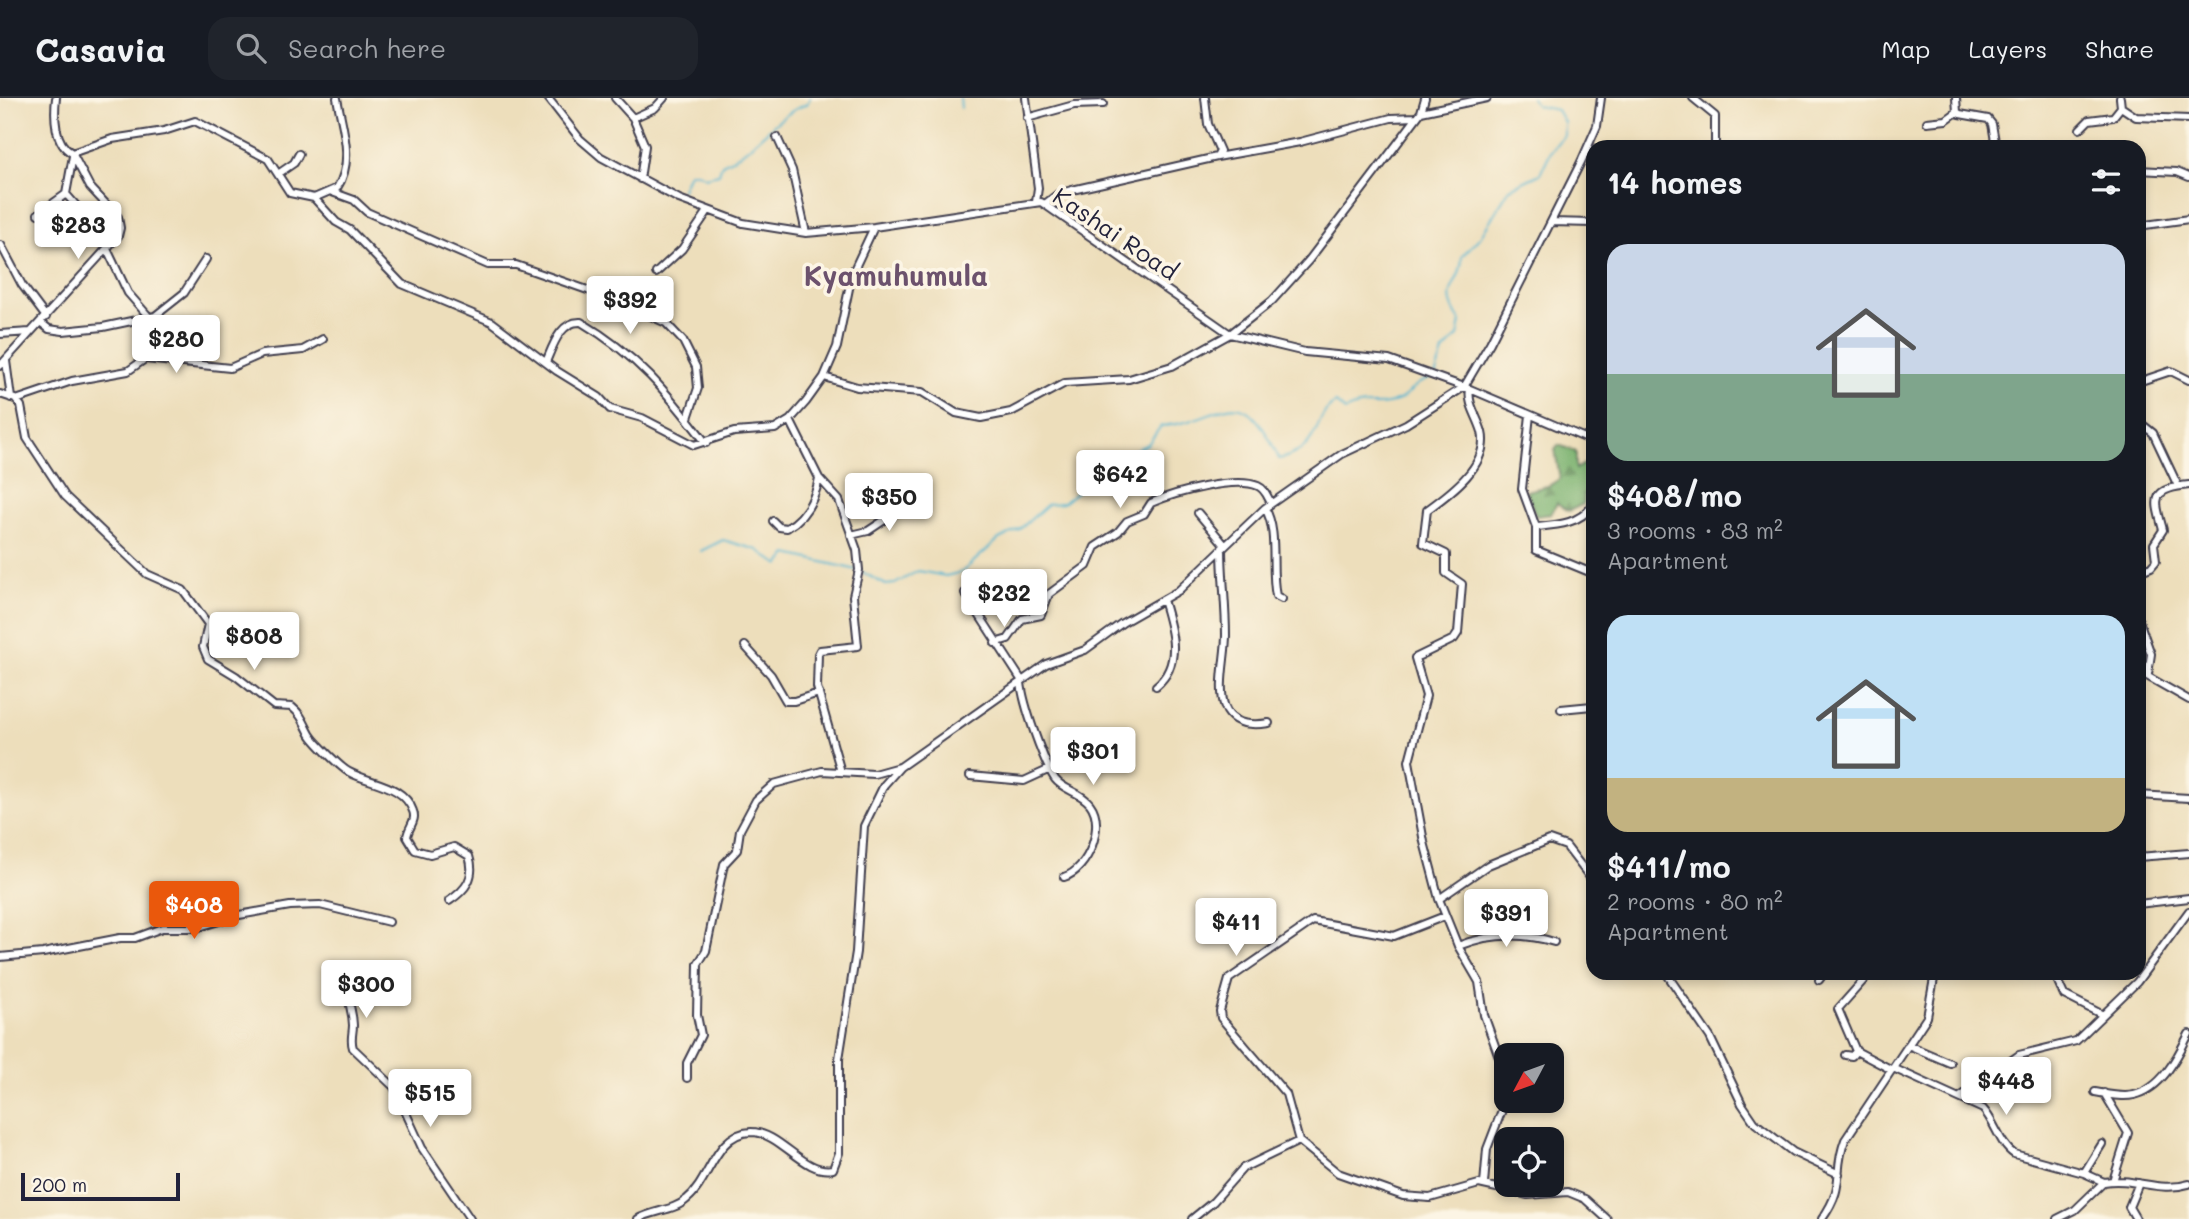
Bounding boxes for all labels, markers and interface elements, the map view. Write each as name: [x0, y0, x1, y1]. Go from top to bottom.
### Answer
search box: [208, 17, 698, 80]
text: Casavia: [35, 27, 166, 70]
icon: search: [232, 29, 270, 67]
text: Search here: [288, 31, 446, 65]
text: Map: [1882, 33, 1930, 64]
text: Layers: [1968, 33, 2047, 64]
text: Share: [2085, 33, 2154, 64]
text: 14 homes: [1607, 162, 1743, 202]
icon: filters: [2087, 163, 2125, 201]
street label: Kashai Road: [1047, 180, 1185, 286]
pin: $283: [37, 202, 119, 261]
text: $283: [50, 209, 106, 239]
district label: Kyamuhumula: [804, 257, 988, 294]
pin: $392: [589, 276, 671, 336]
text: $392: [603, 284, 657, 314]
icon: home: [1803, 290, 1929, 416]
pin: $280: [135, 316, 217, 375]
text: $280: [148, 323, 204, 353]
pin: $642: [1079, 450, 1161, 510]
text: $642: [1092, 458, 1148, 488]
pin: $350: [848, 474, 930, 533]
text: $408/mo: [1607, 475, 1742, 515]
text: $350: [861, 481, 917, 511]
text: 3 rooms · 83 m²: [1607, 515, 1783, 545]
text: Apartment: [1607, 545, 1729, 575]
pin: $232: [963, 570, 1045, 629]
text: $232: [977, 577, 1031, 607]
pin: $808: [213, 612, 295, 672]
text: $808: [225, 620, 283, 650]
icon: home: [1803, 661, 1929, 787]
pin: $301: [1052, 728, 1134, 787]
text: $301: [1067, 735, 1120, 765]
text: $411/mo: [1607, 846, 1731, 886]
pin: $408: [153, 882, 235, 941]
text: 2 rooms · 80 m²: [1607, 886, 1783, 916]
text: $408: [165, 889, 223, 919]
pin: $391: [1465, 890, 1547, 949]
text: $391: [1480, 897, 1532, 927]
pin: $411: [1195, 898, 1277, 958]
text: $411: [1211, 906, 1261, 936]
text: Apartment: [1607, 916, 1729, 946]
pin: $300: [325, 960, 407, 1020]
text: $300: [337, 968, 395, 998]
north arrow: [1494, 1043, 1564, 1113]
map controls: [1494, 1043, 1564, 1197]
pin: $448: [1965, 1058, 2047, 1117]
text: $448: [1977, 1065, 2035, 1095]
pin: $515: [389, 1070, 471, 1129]
text: $515: [404, 1077, 456, 1107]
button: locate: [1494, 1127, 1564, 1197]
scale bar: [21, 1170, 180, 1202]
text: 200 m: [32, 1172, 87, 1197]

